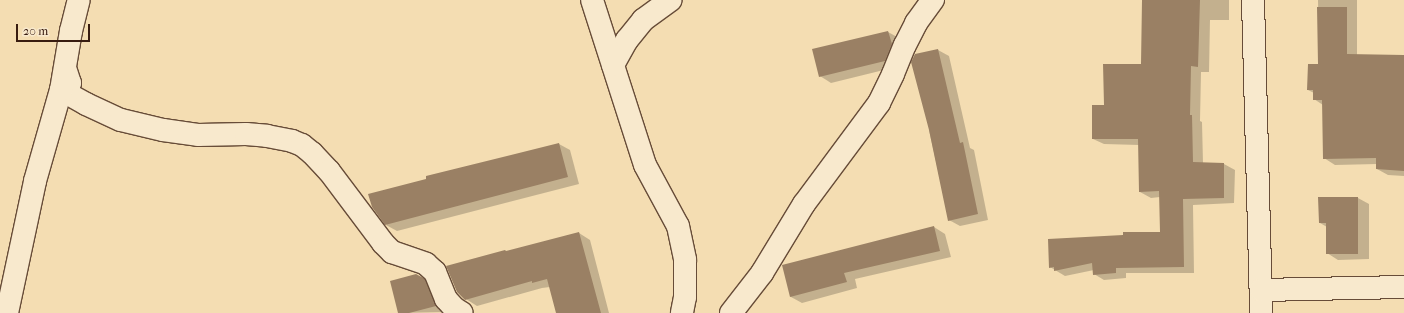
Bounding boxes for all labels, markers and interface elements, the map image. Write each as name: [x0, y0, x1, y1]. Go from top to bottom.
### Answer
scale bar: [18, 16, 92, 42]
text: 20 m: [23, 24, 48, 38]

